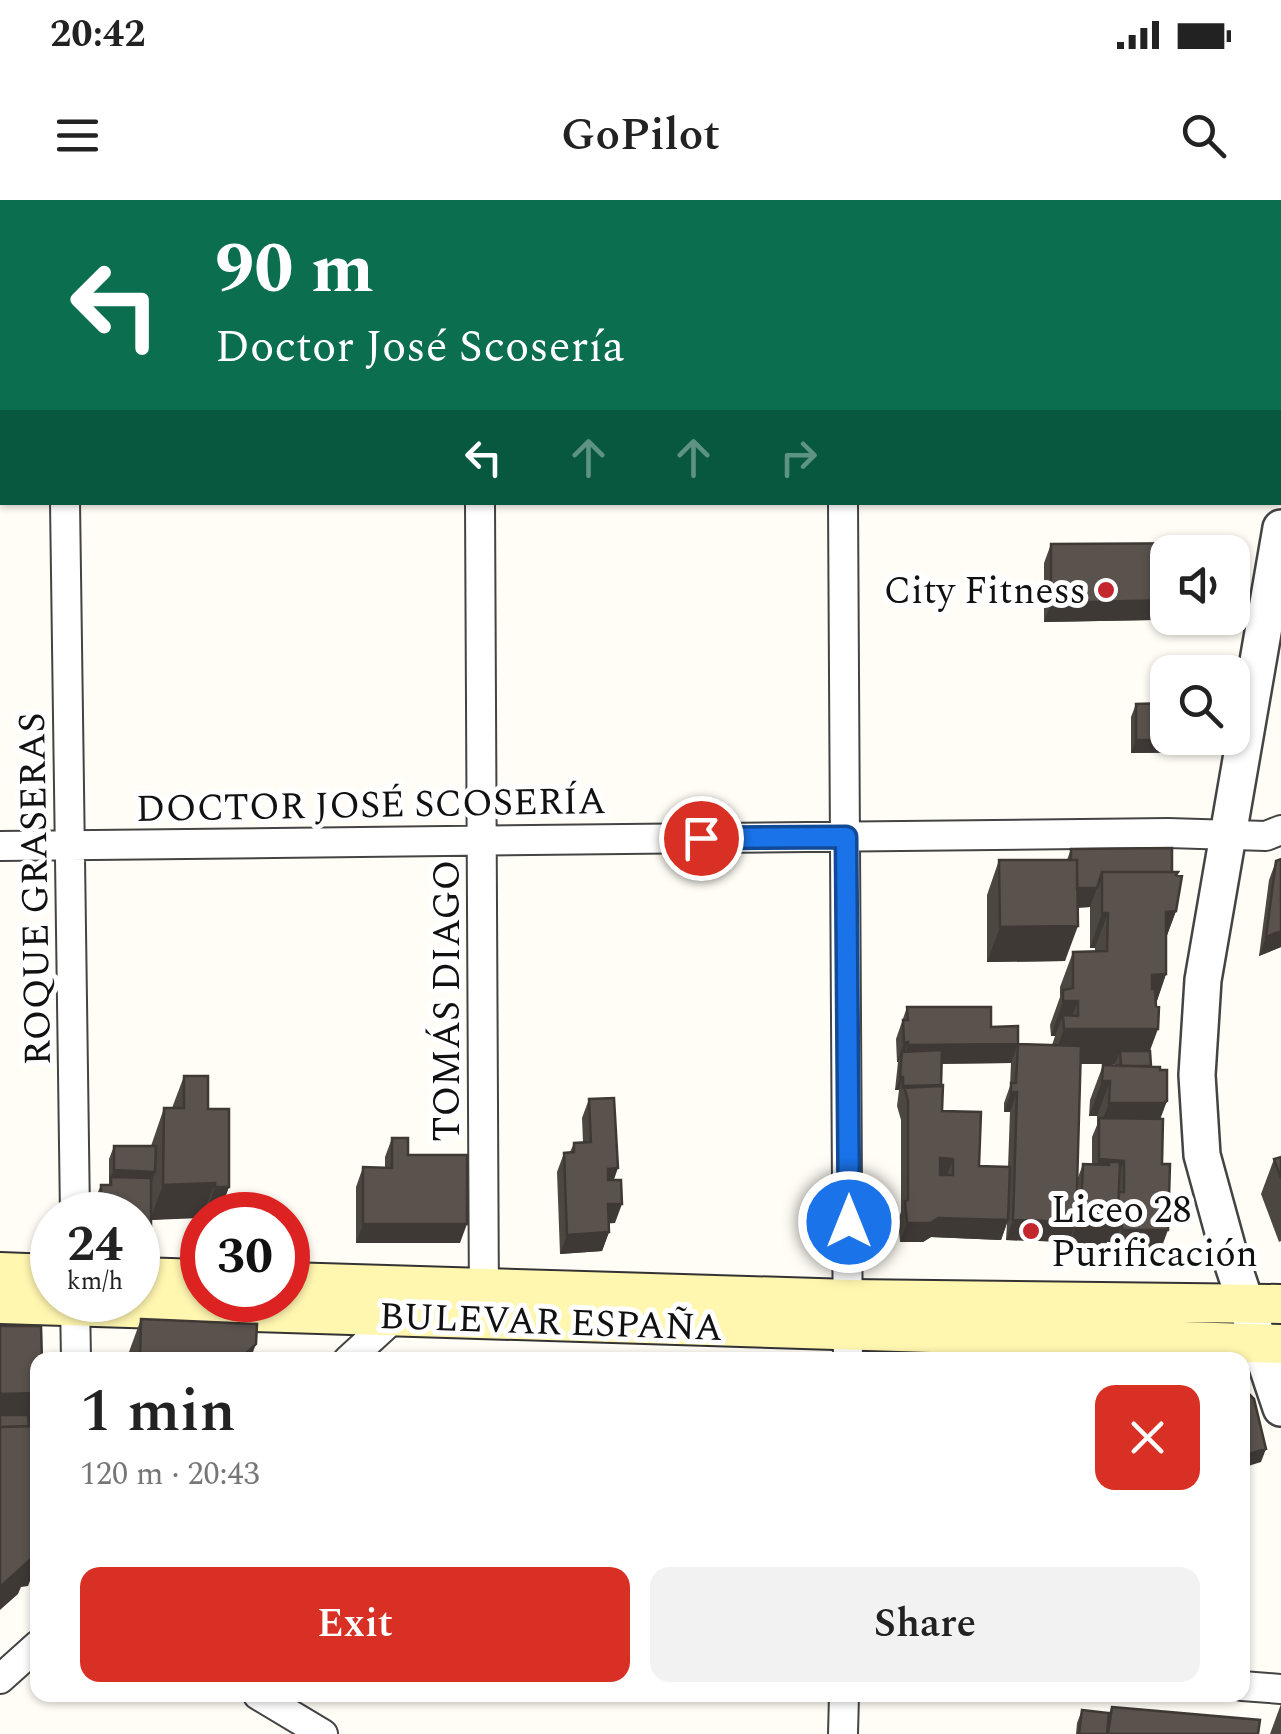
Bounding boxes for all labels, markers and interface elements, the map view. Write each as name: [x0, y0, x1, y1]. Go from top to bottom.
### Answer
text: 20:42: [50, 6, 145, 64]
text: GoPilot: [561, 101, 720, 170]
icon: menu: [50, 108, 105, 163]
icon: search: [1176, 108, 1231, 163]
text: 90 m: [215, 217, 374, 323]
icon: left: [50, 240, 180, 370]
text: Doctor José Scosería: [215, 313, 625, 382]
icon: left: [456, 430, 511, 485]
icon: ahead: [561, 430, 616, 485]
icon: ahead: [666, 430, 721, 485]
icon: right: [771, 430, 826, 485]
map controls: [1150, 535, 1250, 755]
button: sound: [1150, 535, 1250, 635]
place label: City Fitness: [884, 563, 1086, 621]
marker: City Fitness: [1095, 579, 1117, 601]
button: search: [1150, 655, 1250, 755]
street label: ROQUE GRASERAS: [4, 712, 68, 1066]
street label: DOCTOR JOSÉ SCOSERÍA: [135, 773, 607, 839]
pin: [659, 796, 744, 881]
icon: arrive: [674, 811, 729, 866]
street label: TOMÁS DIAGO: [419, 860, 477, 1142]
position arrow: [797, 1170, 901, 1274]
place label: Liceo 28 Purificación: [1051, 1182, 1258, 1284]
speed limit sign: 30: [180, 1192, 310, 1322]
text: 24: [67, 1207, 123, 1283]
marker: Liceo 28 Purificación: [1020, 1220, 1042, 1242]
text: km/h: [67, 1263, 123, 1301]
street label: BULEVAR ESPAÑA: [378, 1288, 724, 1358]
text: 1 min: [80, 1366, 236, 1458]
button: close: [1095, 1385, 1200, 1490]
text: 120 m · 20:43: [80, 1450, 260, 1499]
button: Exit: [80, 1567, 630, 1682]
button: Share: [650, 1567, 1200, 1682]

